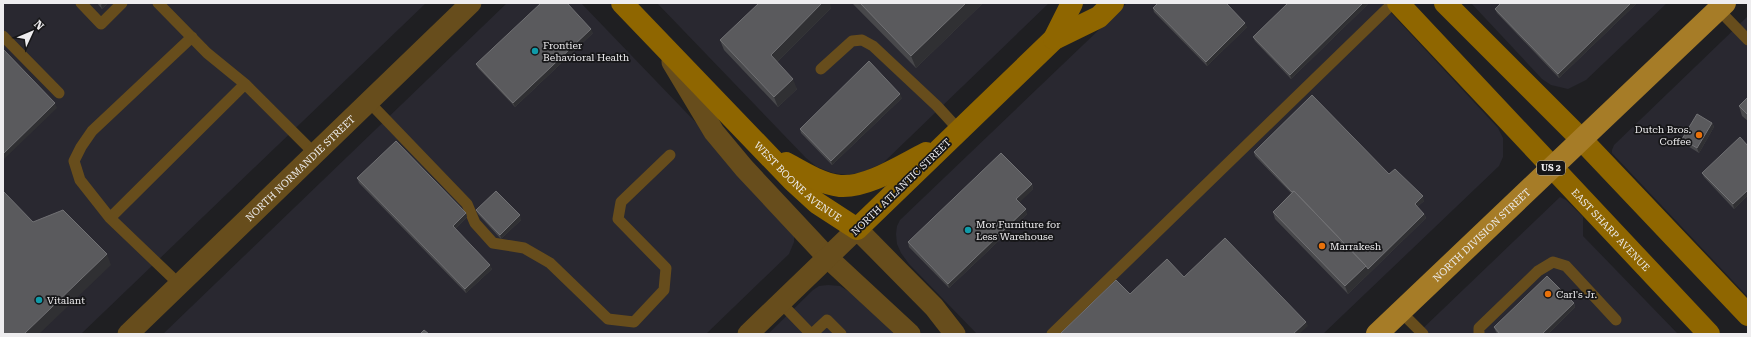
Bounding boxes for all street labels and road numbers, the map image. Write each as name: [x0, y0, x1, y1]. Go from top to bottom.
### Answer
street label: NORTH NORMANDIE STREET: [243, 113, 357, 223]
street label: NORTH ATLANTIC STREET: [849, 136, 953, 238]
street label: WEST BOONE AVENUE: [752, 139, 844, 223]
road number: US 2: [1537, 161, 1565, 175]
street label: NORTH DIVISION STREET: [1430, 186, 1533, 284]
street label: EAST SHARP AVENUE: [1570, 186, 1652, 273]

